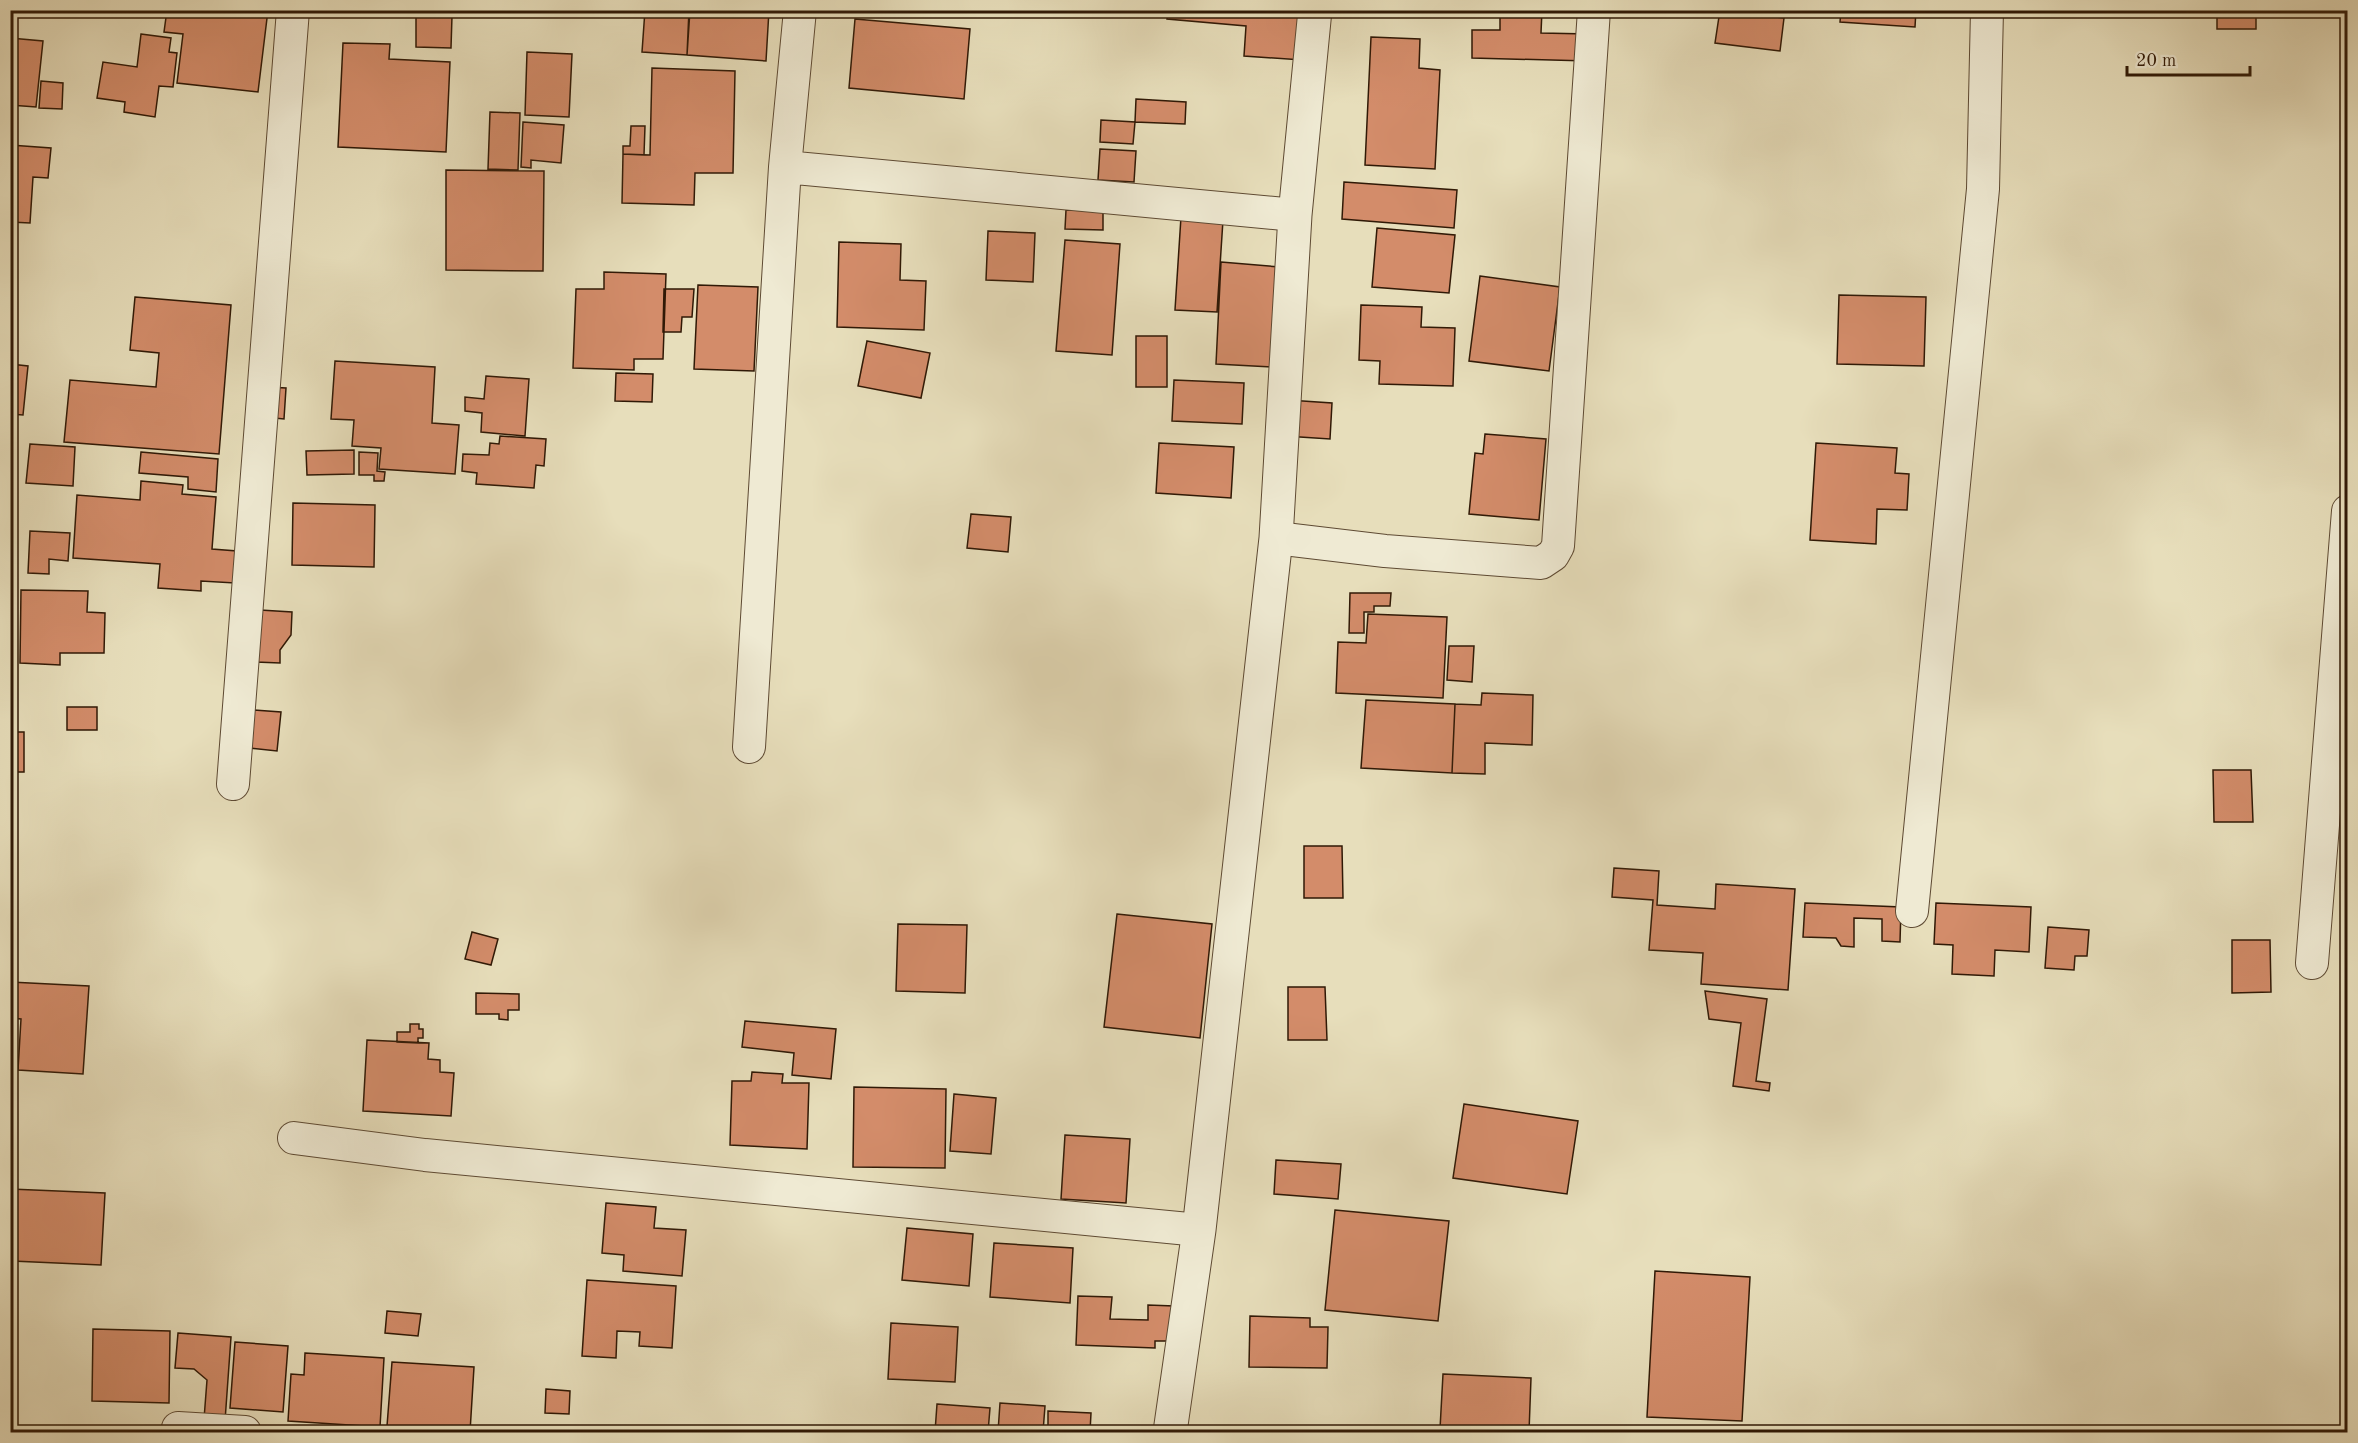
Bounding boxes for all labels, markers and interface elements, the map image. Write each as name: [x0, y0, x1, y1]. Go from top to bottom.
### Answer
scale bar: [2127, 39, 2250, 77]
text: 20 m: [2136, 52, 2176, 70]

